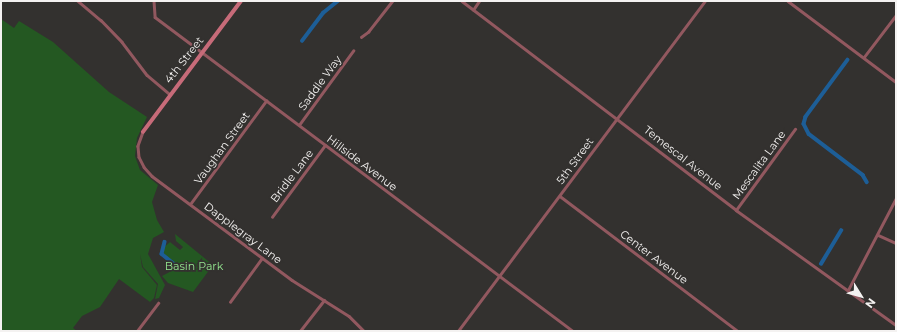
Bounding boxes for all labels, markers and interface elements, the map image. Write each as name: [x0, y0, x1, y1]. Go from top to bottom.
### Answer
street label: 4th Street: [162, 34, 206, 86]
street label: Saddle Way: [296, 53, 344, 113]
street label: Vaughan Street: [191, 109, 253, 187]
street label: Temescal Avenue: [641, 123, 725, 193]
street label: Mescalita Lane: [730, 128, 788, 202]
street label: Hillside Avenue: [324, 132, 400, 194]
street label: 5th Street: [554, 135, 596, 187]
street label: Bridle Lane: [268, 147, 316, 205]
street label: Dapplegray Lane: [202, 200, 284, 266]
street label: Center Avenue: [618, 227, 690, 287]
park label: Basin Park: [165, 259, 223, 273]
north arrow: [841, 276, 881, 316]
text: N: [862, 295, 879, 311]

